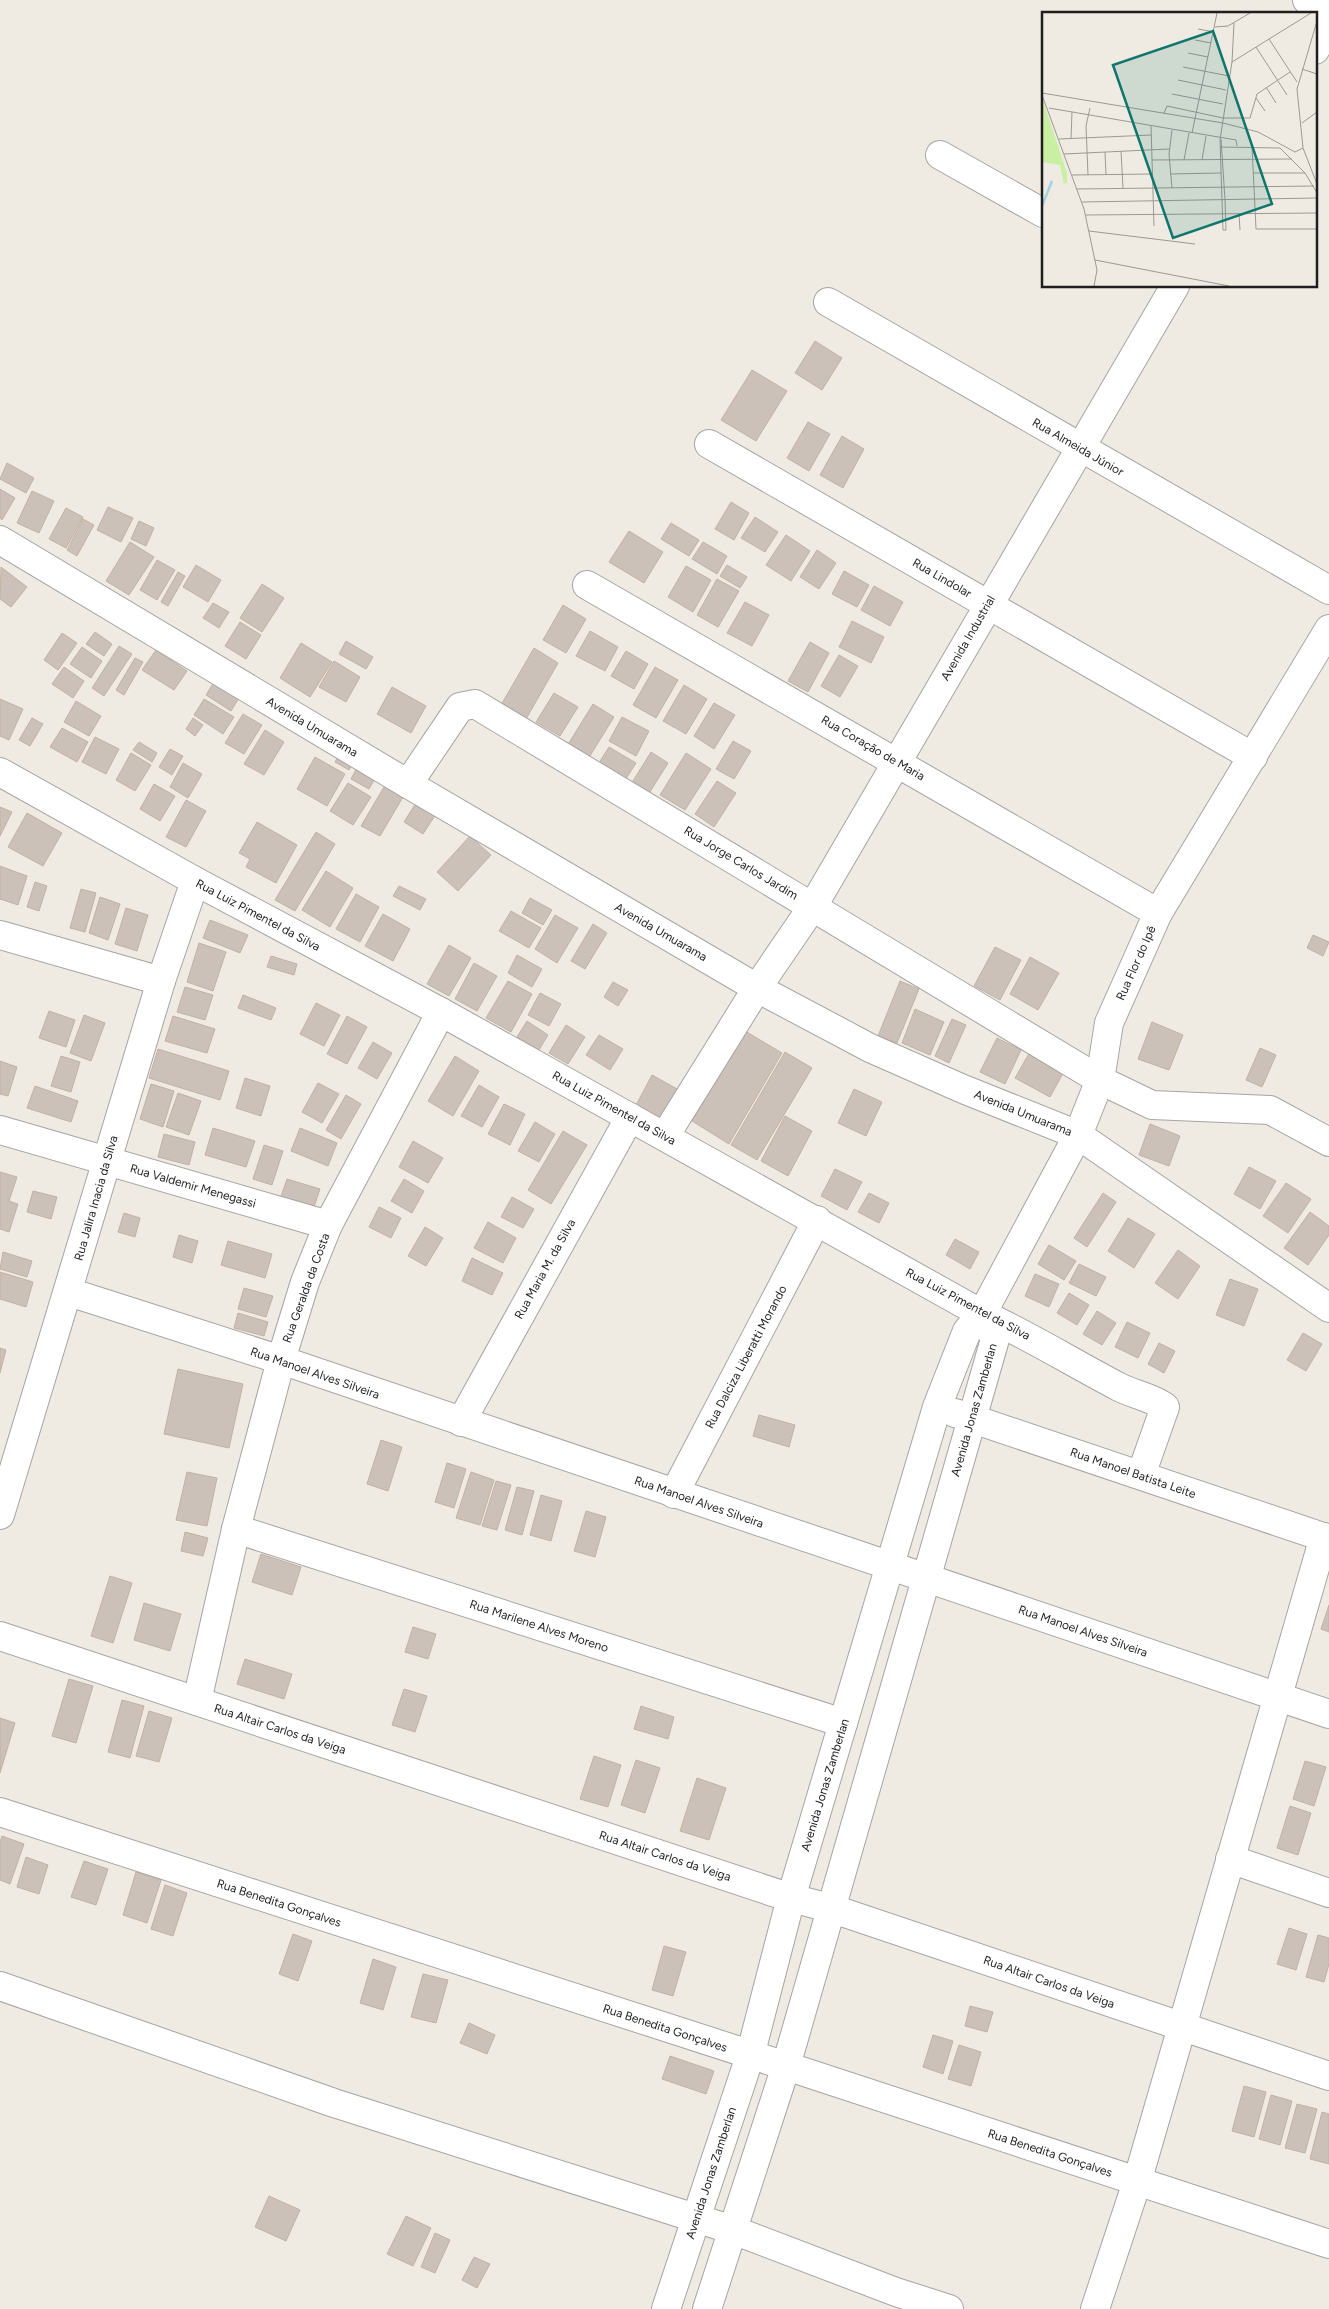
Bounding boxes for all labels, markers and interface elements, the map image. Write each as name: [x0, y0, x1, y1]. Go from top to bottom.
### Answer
inset map: [1042, 12, 1316, 288]
street label: Rua Almeida Júnior: [1030, 415, 1126, 479]
street label: Rua Lindolar: [910, 555, 974, 601]
street label: Avenida Industrial: [938, 593, 998, 683]
street label: Avenida Umuarama: [264, 694, 360, 760]
street label: Rua Coração de Maria: [819, 713, 927, 783]
street label: Rua Jorge Carlos Jardim: [681, 823, 801, 903]
street label: Rua Luiz Pimentel da Silva: [193, 876, 323, 954]
street label: Avenida Umuarama: [612, 900, 710, 964]
street label: Rua Flor do Ipê: [1113, 923, 1159, 1003]
street label: Rua Luiz Pimentel da Silva: [550, 1068, 678, 1148]
street label: Avenida Umuarama: [972, 1087, 1074, 1139]
street label: Rua Jalira Inacia da Silva: [71, 1134, 121, 1262]
street label: Rua Valdemir Menegassi: [128, 1161, 258, 1211]
street label: Rua Maria M. da Silva: [512, 1217, 578, 1321]
street label: Rua Geralda da Costa: [280, 1231, 332, 1345]
street label: Rua Luiz Pimentel da Silva: [903, 1265, 1033, 1343]
street label: Rua Dalciza Liberatti Morando: [702, 1283, 790, 1431]
street label: Avenida Jonas Zamberlan: [948, 1342, 1000, 1478]
street label: Rua Manoel Alves Silveira: [249, 1344, 381, 1402]
street label: Rua Manoel Batista Leite: [1068, 1445, 1198, 1501]
street label: Rua Manoel Alves Silveira: [633, 1473, 765, 1531]
street label: Rua Marilene Alves Moreno: [468, 1597, 610, 1655]
street label: Rua Manoel Alves Silveira: [1017, 1602, 1149, 1660]
street label: Rua Altair Carlos da Veiga: [212, 1701, 348, 1757]
street label: Avenida Jonas Zamberlan: [798, 1717, 852, 1853]
street label: Rua Altair Carlos da Veiga: [597, 1828, 733, 1884]
street label: Rua Benedita Gonçalves: [215, 1876, 343, 1930]
street label: Rua Altair Carlos da Veiga: [982, 1953, 1116, 2011]
street label: Rua Benedita Gonçalves: [601, 2001, 729, 2055]
street label: Avenida Jonas Zamberlan: [683, 2105, 739, 2241]
street label: Rua Benedita Gonçalves: [986, 2126, 1114, 2180]

